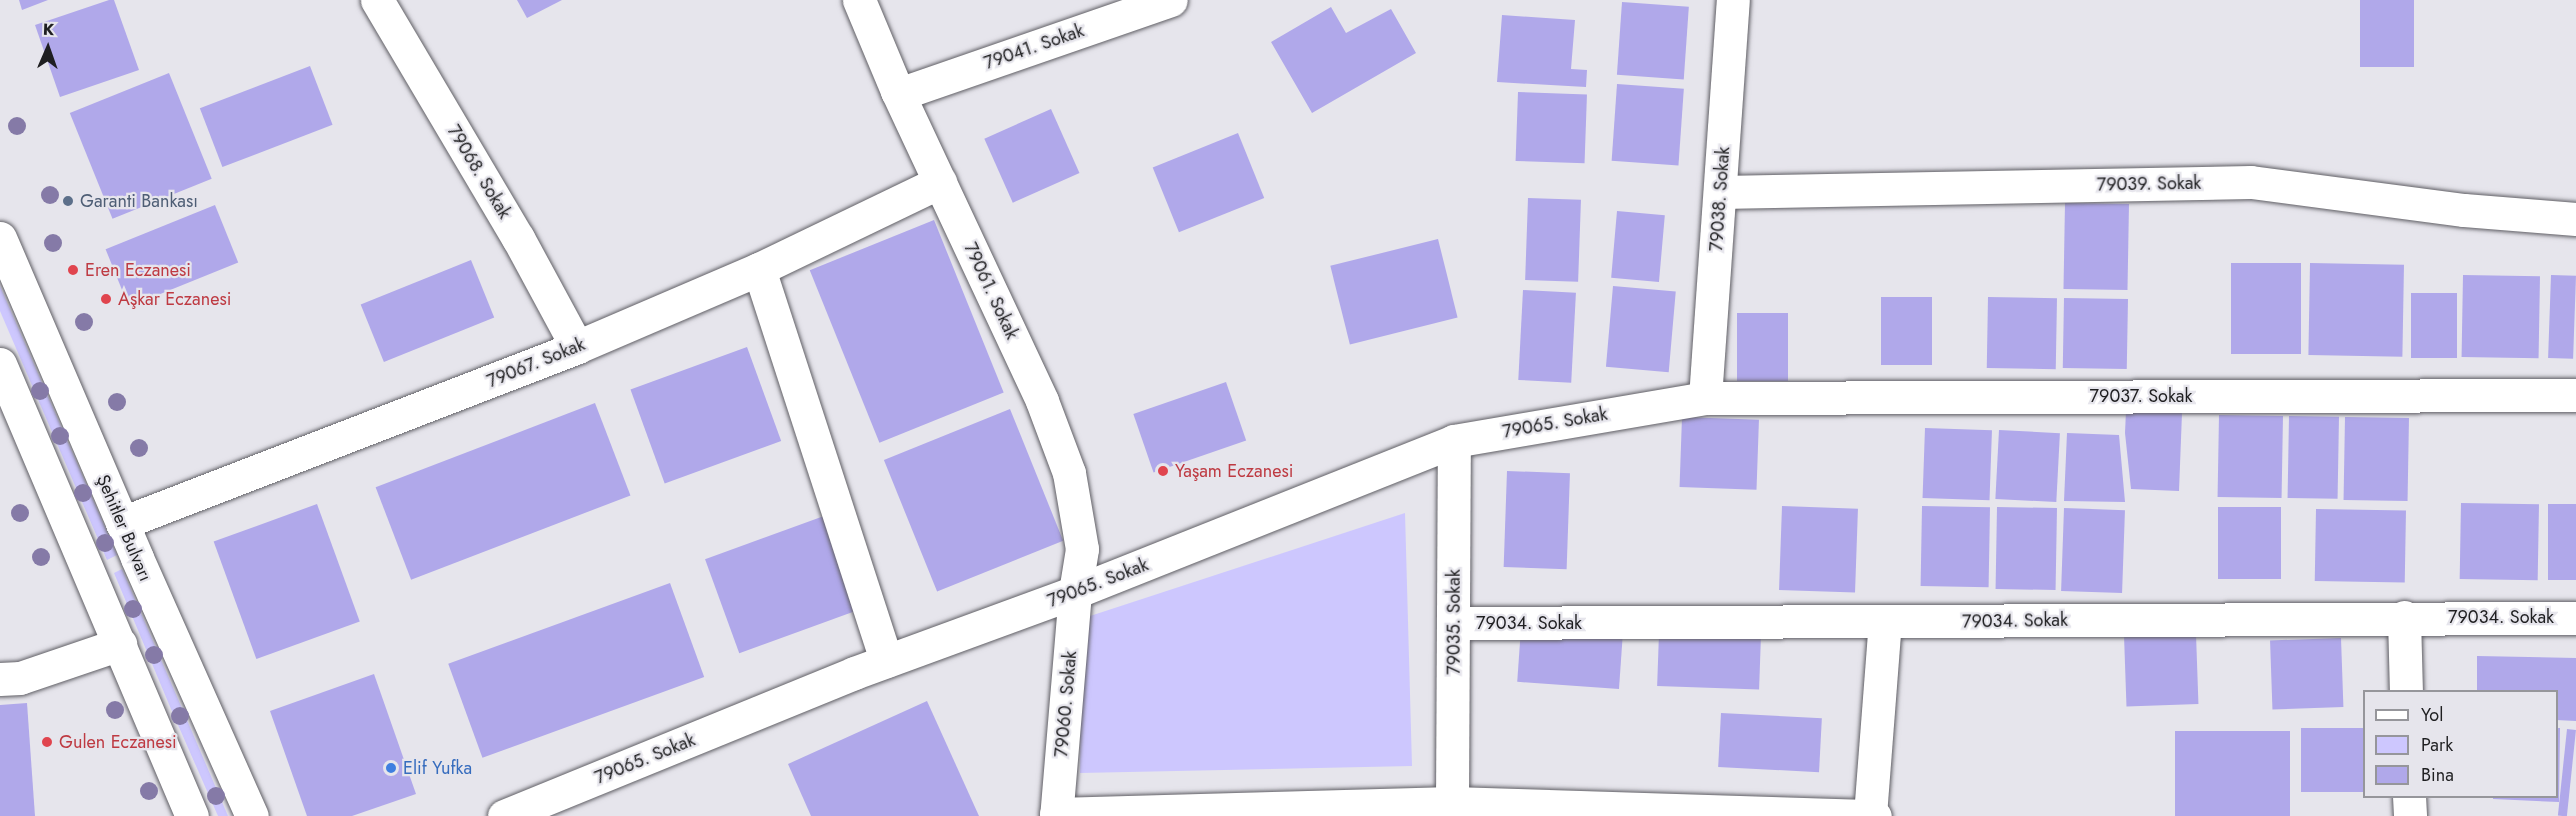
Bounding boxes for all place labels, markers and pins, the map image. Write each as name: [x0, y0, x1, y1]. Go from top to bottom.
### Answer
place label: Garanti Bankası: [80, 190, 198, 212]
marker: Garanti Bankası: [61, 194, 75, 208]
place label: Eren Eczanesi: [85, 259, 191, 281]
marker: Eren Eczanesi: [66, 263, 80, 277]
place label: Aşkar Eczanesi: [118, 288, 231, 310]
marker: Aşkar Eczanesi: [99, 292, 113, 306]
place label: Yaşam Eczanesi: [1175, 460, 1293, 482]
marker: Yaşam Eczanesi: [1156, 464, 1170, 478]
place label: Gulen Eczanesi: [59, 731, 177, 753]
marker: Gulen Eczanesi: [40, 735, 54, 749]
place label: Elif Yufka: [403, 757, 472, 779]
marker: Elif Yufka: [384, 761, 398, 775]

